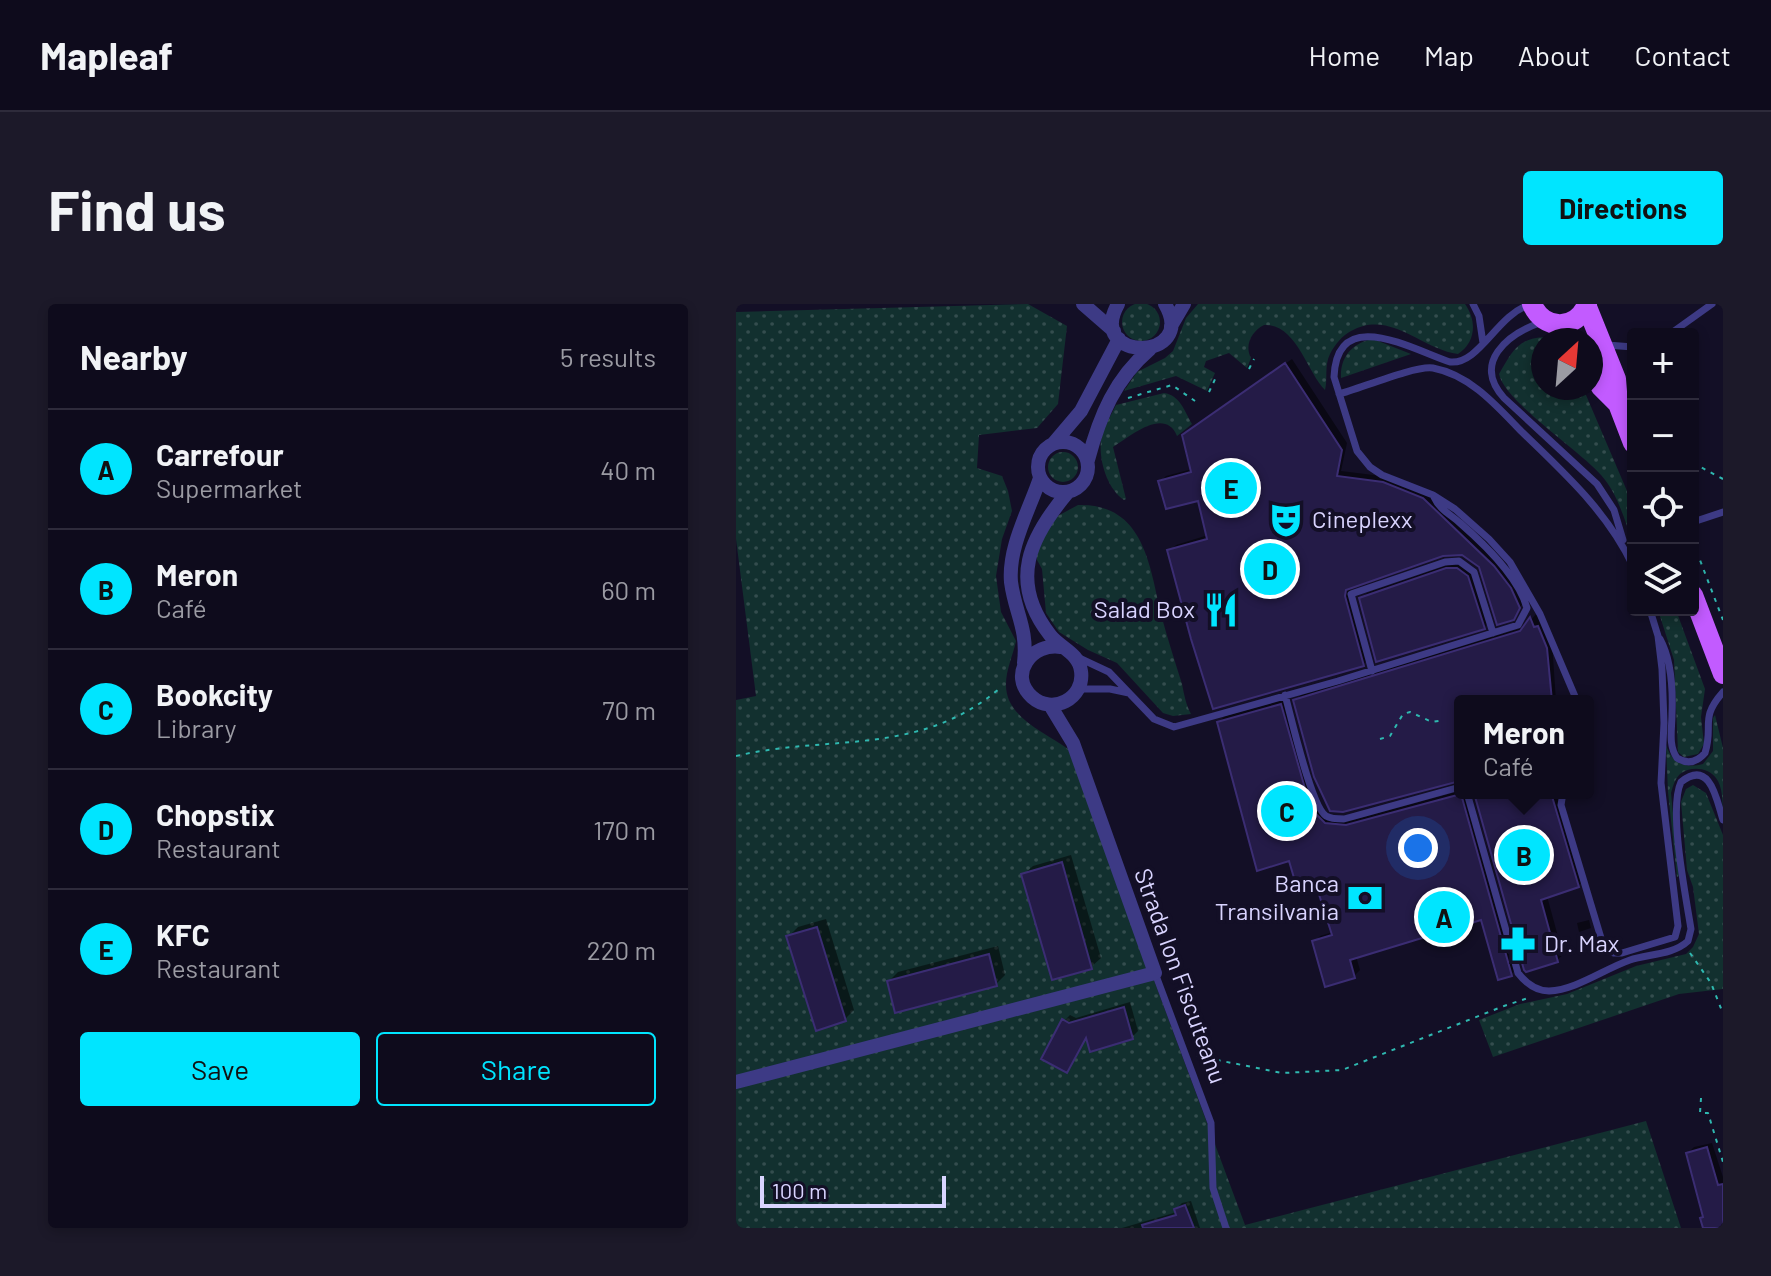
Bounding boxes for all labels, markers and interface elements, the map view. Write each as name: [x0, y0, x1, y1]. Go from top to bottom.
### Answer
text: Mapleaf: [40, 32, 173, 78]
text: Home: [1309, 38, 1380, 72]
text: Map: [1424, 38, 1474, 72]
text: About: [1518, 38, 1590, 72]
text: Contact: [1634, 38, 1731, 72]
button: Directions: [1523, 171, 1723, 245]
text: Find us: [48, 175, 226, 242]
north arrow: [1531, 328, 1603, 400]
map controls: [1627, 328, 1699, 616]
button: +: [1627, 328, 1699, 400]
text: Nearby: [80, 336, 188, 377]
text: 5 results: [560, 341, 656, 372]
button: −: [1627, 400, 1699, 472]
text: Carrefour: [156, 436, 284, 472]
text: A: [97, 454, 115, 485]
text: 40 m: [600, 454, 656, 485]
pin: E: [1205, 458, 1257, 518]
text: Supermarket: [156, 472, 303, 503]
button: locate: [1627, 472, 1699, 544]
theatre icon: Cineplexx: [1267, 501, 1305, 539]
place label: Cineplexx: [1312, 504, 1412, 533]
pin: D: [1244, 539, 1296, 599]
button: layers: [1627, 544, 1699, 616]
text: Meron: [156, 556, 238, 592]
text: B: [98, 574, 114, 605]
text: 60 m: [601, 574, 656, 605]
restaurant icon: Salad Box: [1202, 591, 1240, 629]
text: Café: [156, 592, 207, 623]
place label: Salad Box: [1094, 594, 1195, 623]
text: Bookcity: [156, 676, 273, 712]
text: C: [98, 694, 114, 725]
text: 70 m: [602, 694, 656, 725]
popup: [1454, 695, 1594, 799]
text: Library: [156, 712, 236, 743]
text: Meron: [1483, 714, 1565, 750]
text: Café: [1483, 750, 1534, 781]
pin: C: [1261, 781, 1313, 841]
text: Chopstix: [156, 796, 275, 832]
text: D: [98, 814, 114, 845]
text: 170 m: [593, 814, 656, 845]
pin: B: [1498, 825, 1550, 885]
your location: [1398, 828, 1438, 868]
text: Restaurant: [156, 832, 281, 863]
street label: Strada Ion Fiscuteanu: [1129, 864, 1234, 1087]
place label: Banca Transilvania: [1215, 868, 1339, 925]
bank icon: Banca Transilvania: [1346, 879, 1384, 917]
pin: A: [1418, 887, 1470, 947]
text: KFC: [156, 916, 210, 952]
pharmacy icon: Dr. Max: [1499, 925, 1537, 963]
place label: Dr. Max: [1544, 928, 1619, 957]
text: E: [98, 934, 114, 965]
text: 220 m: [587, 934, 656, 965]
text: Restaurant: [156, 952, 281, 983]
button: Save: [80, 1032, 360, 1106]
button: Share: [376, 1032, 656, 1106]
scale bar: [760, 1172, 946, 1208]
text: 100 m: [772, 1177, 827, 1203]

